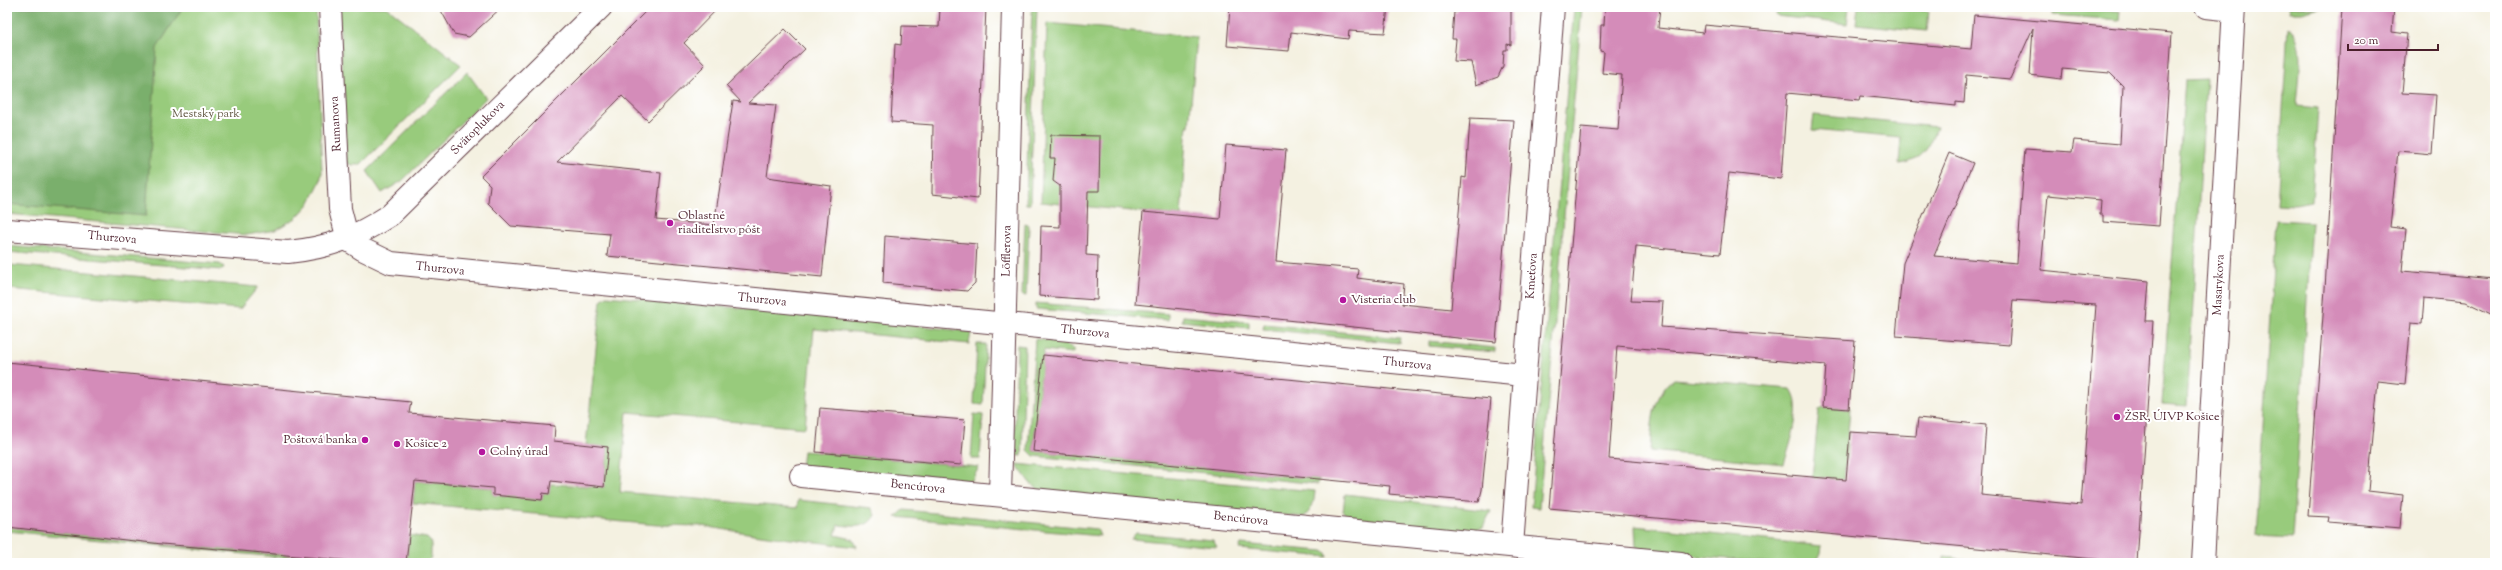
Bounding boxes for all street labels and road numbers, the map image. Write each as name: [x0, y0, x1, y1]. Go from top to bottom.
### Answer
street label: Rumanova: [326, 95, 346, 152]
street label: Svätoplukova: [447, 96, 510, 159]
street label: Löfflerova: [998, 225, 1016, 277]
street label: Thurzova: [87, 227, 138, 249]
street label: Kmeťova: [1521, 252, 1543, 300]
street label: Masarykova: [2208, 253, 2230, 316]
street label: Thurzova: [415, 257, 466, 281]
street label: Thurzova: [737, 288, 788, 312]
street label: Thurzova: [1060, 320, 1111, 344]
street label: Thurzova: [1382, 352, 1433, 376]
street label: Bencúrova: [890, 475, 947, 499]
street label: Bencúrova: [1213, 507, 1270, 531]

